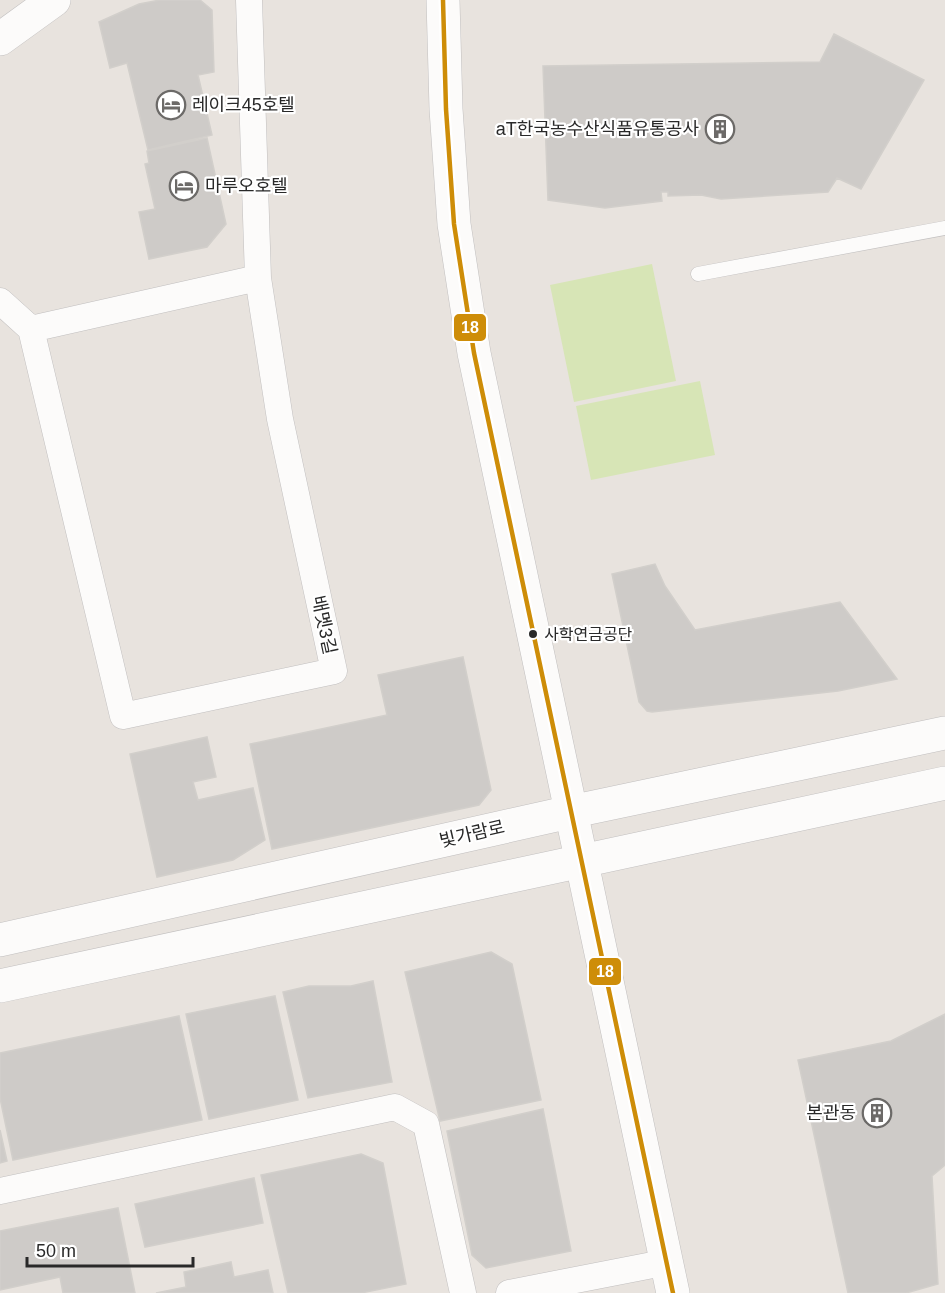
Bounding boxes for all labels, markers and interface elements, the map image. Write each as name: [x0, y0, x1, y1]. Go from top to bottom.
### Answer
hotel icon: 레이크45호텔: [155, 89, 187, 121]
place label: 레이크45호텔: [192, 95, 295, 115]
building icon: aT한국농수산식품유통공사: [704, 113, 736, 145]
place label: aT한국농수산식품유통공사: [496, 119, 699, 139]
hotel icon: 마루오호텔: [168, 170, 200, 202]
place label: 마루오호텔: [205, 176, 288, 196]
line badge: 18: [453, 313, 487, 342]
text: 18: [461, 319, 479, 336]
street label: 배멧3길: [308, 594, 340, 656]
place label: 사학연금공단: [544, 626, 633, 643]
marker: 사학연금공단: [527, 628, 539, 640]
street label: 빛가람로: [437, 817, 507, 851]
line badge: 18: [588, 957, 622, 986]
text: 18: [596, 963, 614, 980]
building icon: 본관동: [861, 1097, 893, 1129]
place label: 본관동: [806, 1103, 856, 1123]
scale bar: [27, 1230, 194, 1268]
text: 50 m: [36, 1241, 76, 1261]

